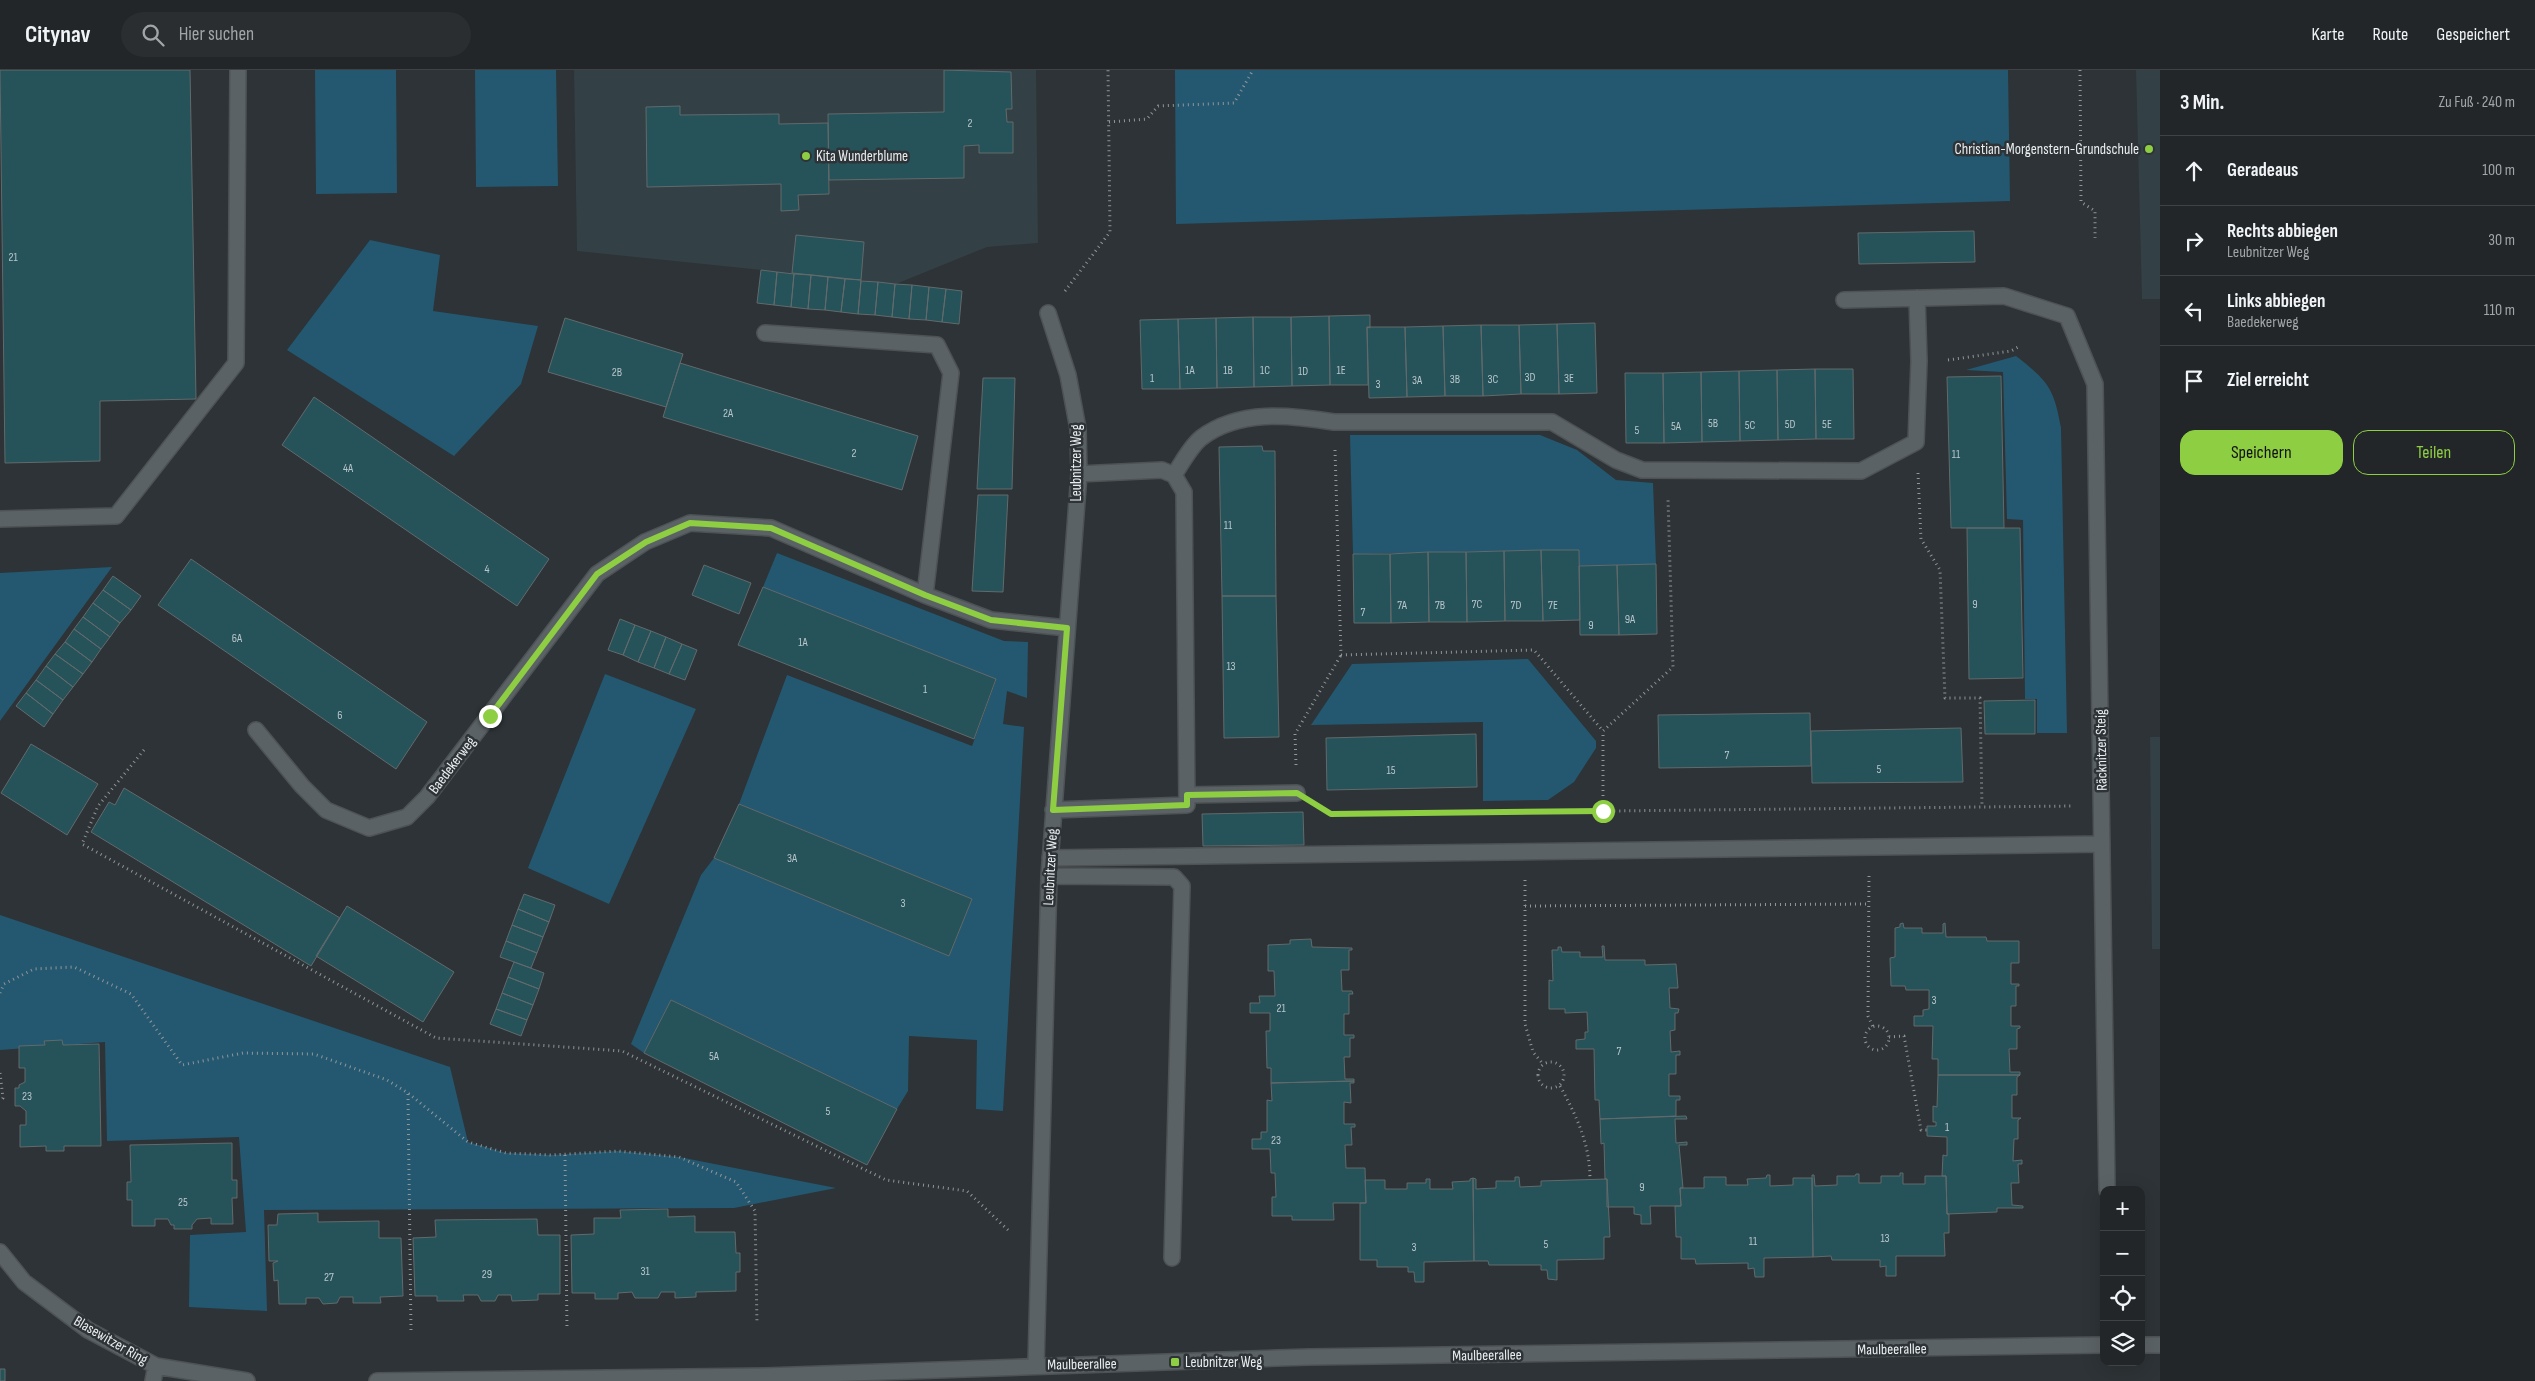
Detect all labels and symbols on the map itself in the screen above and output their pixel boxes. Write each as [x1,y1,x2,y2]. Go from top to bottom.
house number: 2 [968,116,973,131]
place label: Christian-Morgenstern-Grundschule [1955,140,2139,159]
marker: Christian-Morgenstern-Grundschule [2143,143,2155,155]
place label: Kita Wunderblume [816,147,908,166]
marker: Kita Wunderblume [800,150,812,162]
house number: 21 [8,250,18,265]
house number: 1A [1185,363,1196,378]
house number: 1B [1223,363,1233,378]
house number: 1C [1260,363,1270,378]
house number: 1E [1336,363,1346,378]
house number: 1D [1298,364,1308,379]
house number: 2B [612,365,622,380]
house number: 3D [1525,370,1536,385]
house number: 1 [1150,371,1155,386]
house number: 3E [1564,371,1574,386]
house number: 3B [1450,372,1460,387]
house number: 3C [1488,372,1499,387]
house number: 3A [1412,373,1423,388]
house number: 3 [1375,377,1381,392]
house number: 2A [723,406,734,421]
house number: 5B [1708,416,1718,431]
house number: 5D [1785,417,1795,432]
house number: 5E [1822,417,1832,432]
house number: 5C [1745,418,1755,433]
house number: 5A [1671,419,1682,434]
house number: 5 [1635,423,1640,438]
street label: Leubnitzer Weg [1067,424,1086,502]
house number: 2 [852,446,857,461]
house number: 11 [1952,447,1961,462]
house number: 4A [343,461,354,476]
house number: 11 [1224,518,1233,533]
house number: 4 [484,562,490,577]
house number: 7C [1472,597,1482,612]
house number: 9 [1972,597,1978,612]
house number: 7A [1397,598,1408,613]
house number: 7B [1435,598,1445,613]
house number: 7D [1511,598,1521,613]
house number: 7E [1548,598,1558,613]
house number: 7 [1361,605,1366,620]
house number: 9A [1625,612,1636,627]
house number: 9 [1588,618,1594,633]
house number: 6A [232,631,243,646]
house number: 1A [798,635,809,650]
house number: 13 [1226,659,1236,674]
house number: 1 [923,682,928,697]
route end [479,705,502,728]
house number: 6 [337,708,343,723]
street label: Räcknitzer Steig [2091,709,2112,791]
street label: Baedekerweg [425,733,480,798]
house number: 7 [1725,748,1730,763]
house number: 5 [1877,762,1882,777]
house number: 15 [1386,763,1396,778]
route start [1592,800,1615,823]
street label: Leubnitzer Weg [1039,828,1062,906]
house number: 3A [787,851,798,866]
house number: 3 [900,896,906,911]
house number: 3 [1931,993,1937,1008]
house number: 21 [1276,1001,1286,1016]
house number: 7 [1617,1044,1622,1059]
house number: 5A [709,1049,720,1064]
house number: 23 [22,1089,32,1104]
house number: 5 [826,1104,831,1119]
house number: 1 [1945,1120,1950,1135]
house number: 23 [1271,1133,1281,1148]
house number: 9 [1639,1180,1645,1195]
house number: 25 [178,1195,188,1210]
house number: 13 [1880,1231,1890,1246]
house number: 11 [1749,1234,1758,1249]
house number: 5 [1544,1237,1549,1252]
house number: 3 [1411,1240,1417,1255]
house number: 31 [640,1264,650,1279]
house number: 29 [482,1267,492,1282]
house number: 27 [324,1270,334,1285]
street label: Blasewitzer Ring [70,1312,151,1369]
street label: Maulbeerallee [1857,1339,1927,1360]
street label: Maulbeerallee [1452,1345,1522,1366]
place label: Leubnitzer Weg [1185,1353,1262,1372]
street label: Maulbeerallee [1047,1354,1117,1375]
marker: Leubnitzer Weg [1169,1356,1181,1368]

